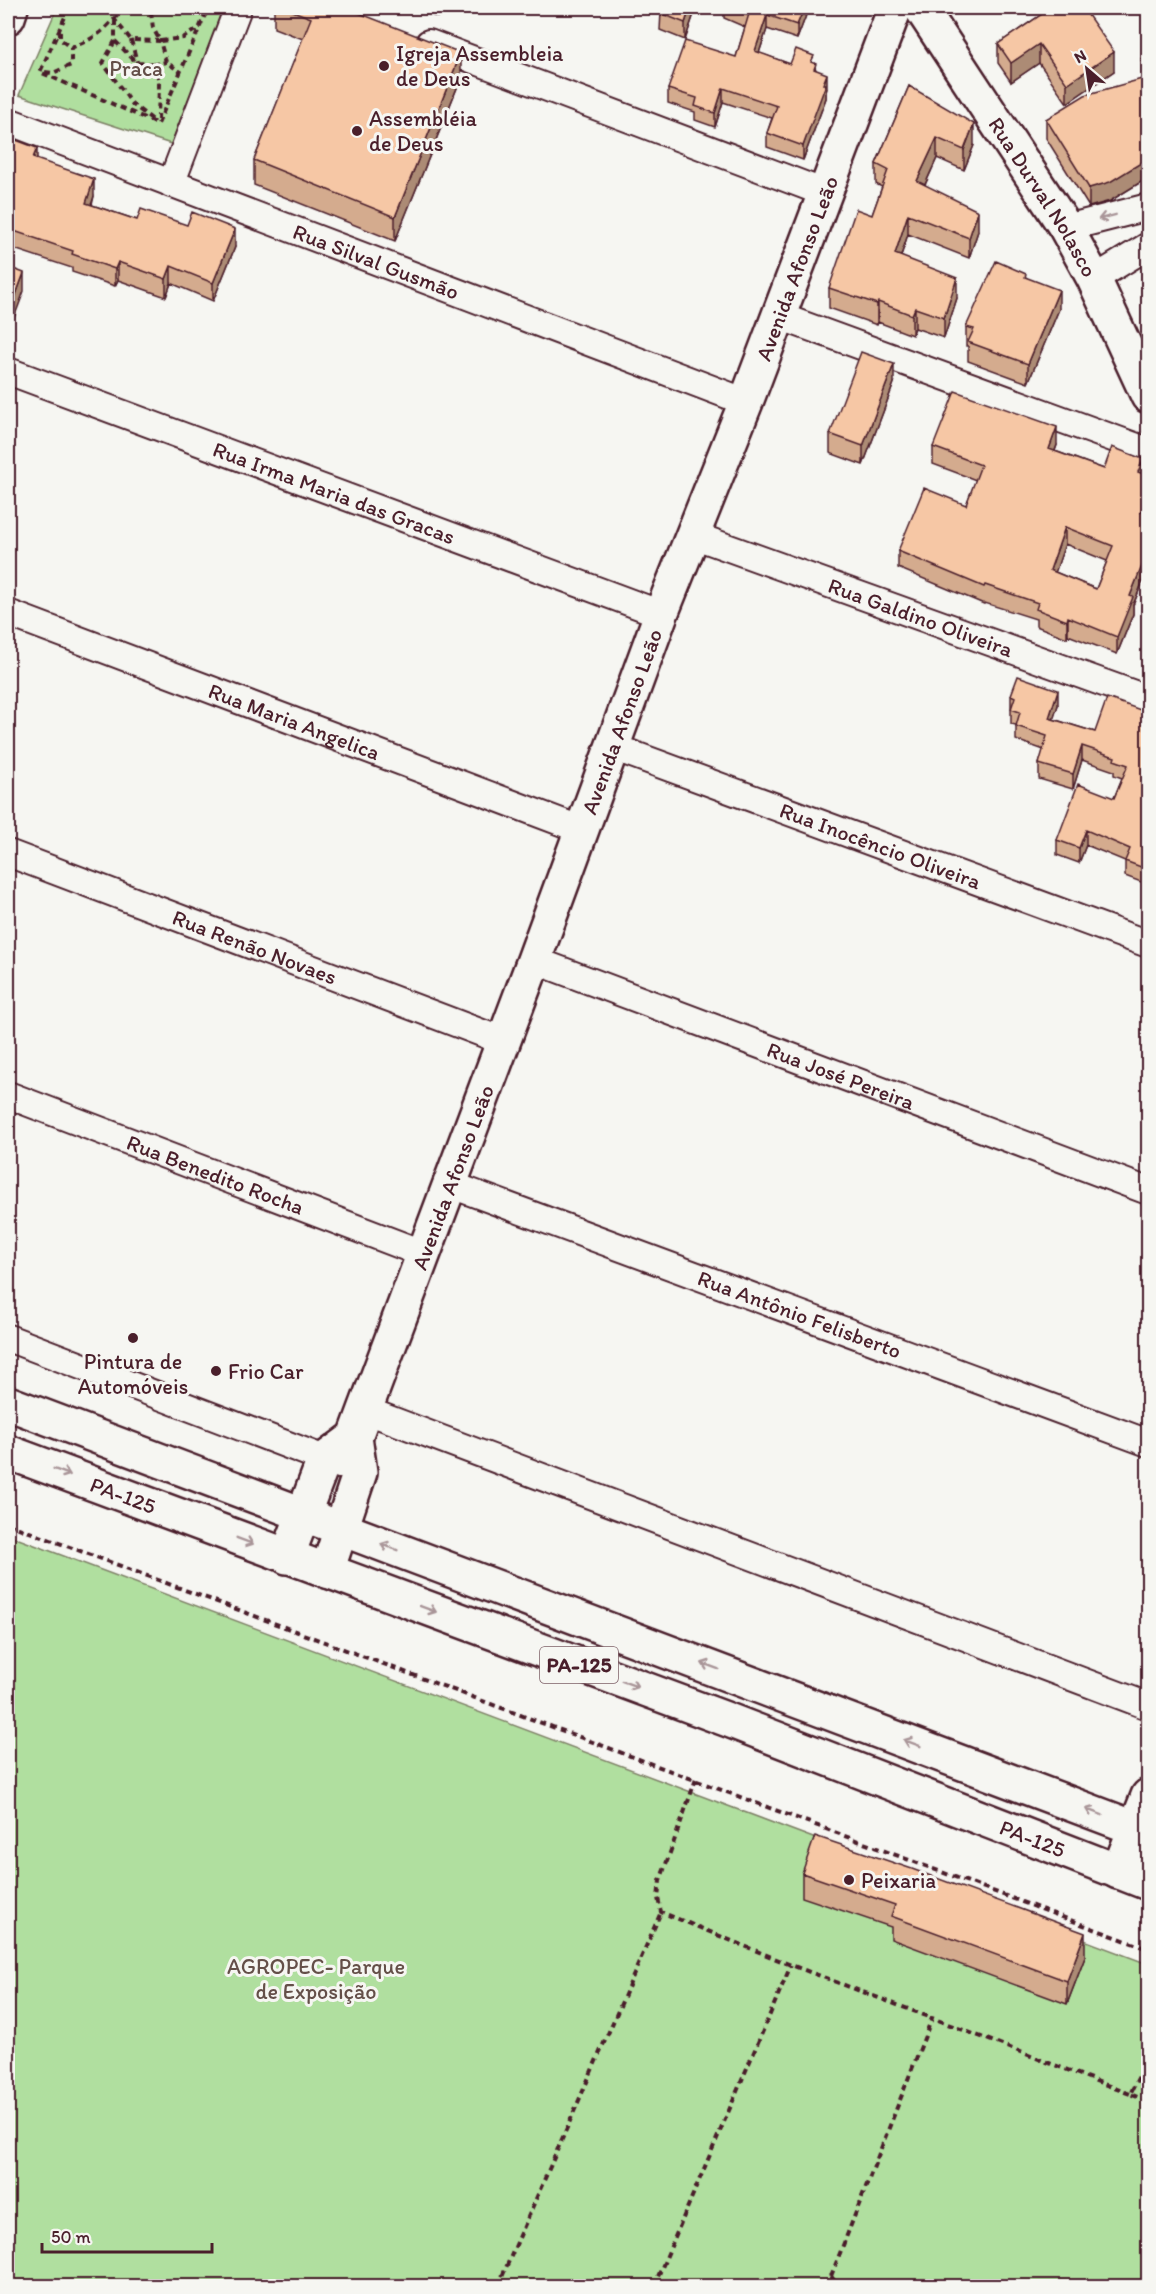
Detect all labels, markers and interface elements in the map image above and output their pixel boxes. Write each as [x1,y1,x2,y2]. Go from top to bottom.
north arrow [1057,39,1117,99]
place label: Igreja Assembleia de Deus [396,40,564,92]
text: N [1071,45,1089,67]
park label: Praca [109,55,163,82]
marker: Igreja Assembleia de Deus [377,59,391,73]
place label: Assembléia de Deus [369,105,477,157]
street label: Rua Durval Nolasco [982,112,1103,282]
marker: Assembléia de Deus [350,124,364,138]
street label: Avenida Afonso Leão [750,172,844,365]
one-way arrow [1098,212,1117,224]
street label: Rua Silval Gusmão [289,218,463,306]
street label: Rua Irma Maria das Gracas [209,435,459,550]
street label: Rua Galdino Oliveira [824,572,1017,663]
street label: Avenida Afonso Leão [576,625,668,818]
street label: Rua Maria Angelica [205,677,384,766]
street label: Rua Inocêncio Oliveira [776,797,985,896]
street label: Rua Renão Novaes [169,904,341,991]
street label: Rua José Pereira [763,1036,919,1116]
street label: Avenida Afonso Leão [406,1081,500,1274]
street label: Rua Benedito Rocha [123,1129,308,1221]
street label: Rua Antônio Felisberto [694,1264,905,1364]
marker: Pintura de Automóveis [126,1331,140,1345]
place label: Pintura de Automóveis [78,1348,188,1400]
place label: Frio Car [228,1358,304,1385]
marker: Frio Car [209,1364,223,1378]
one-way arrow [52,1468,71,1479]
street label: PA-125 [86,1471,160,1520]
one-way arrow [235,1536,254,1547]
one-way arrow [380,1541,399,1552]
one-way arrow [418,1604,436,1615]
road number: PA-125 [540,1647,618,1683]
one-way arrow [701,1660,719,1671]
one-way arrow [620,1679,639,1690]
one-way arrow [903,1736,921,1747]
one-way arrow [1085,1806,1104,1817]
street label: PA-125 [996,1814,1069,1864]
place label: Peixaria [861,1867,936,1894]
marker: Peixaria [842,1873,856,1887]
park label: AGROPEC- Parque de Exposição [227,1953,405,2005]
scale bar [42,2216,212,2254]
text: 50 m [51,2226,91,2248]

